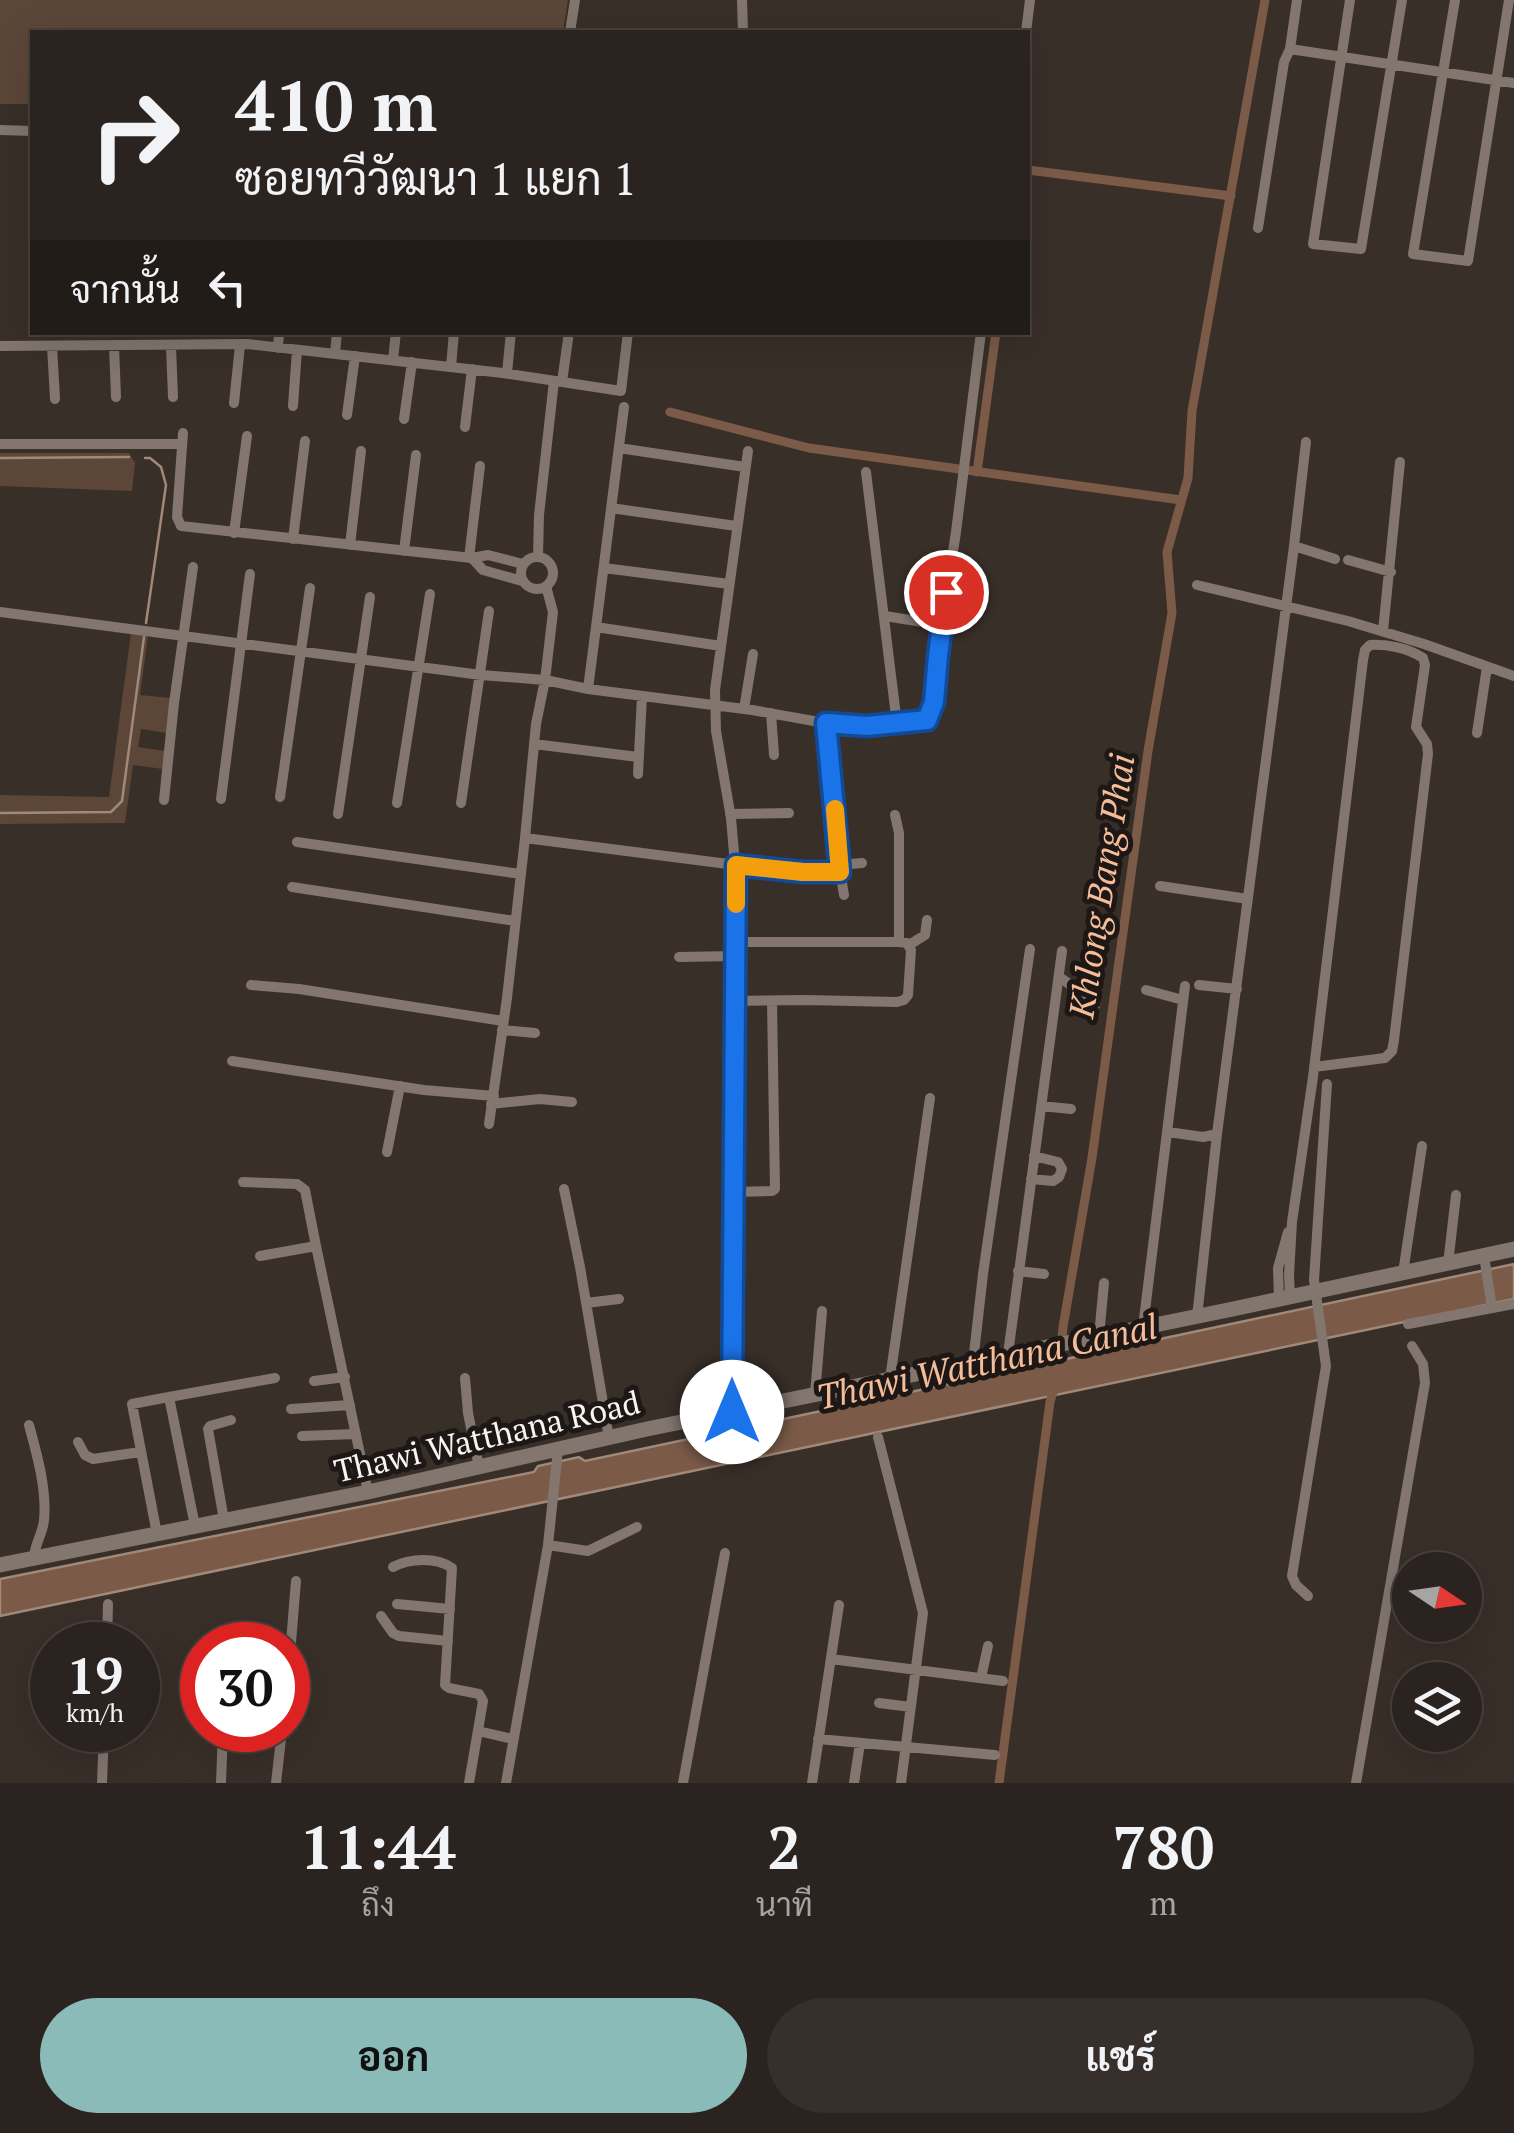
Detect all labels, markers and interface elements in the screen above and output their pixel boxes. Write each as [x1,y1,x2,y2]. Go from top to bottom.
text: 410 m [235,58,437,151]
icon: right [70,70,200,200]
text: ซอยทวีวัฒนา 1 แยก 1 [235,148,637,208]
icon: left [200,260,255,315]
text: จากนั้น [70,264,180,314]
pin [904,550,989,635]
icon: arrive [919,565,974,620]
water label: Khlong Bang Phai [1057,750,1145,1022]
water label: Thawi Watthana Canal [812,1302,1162,1420]
position arrow [680,1360,784,1464]
street label: Thawi Watthana Road [330,1380,644,1492]
north arrow [1392,1552,1482,1642]
map controls [1392,1552,1482,1752]
speed limit sign: 30 [180,1622,310,1752]
text: 19 [67,1642,123,1708]
button: layers [1392,1662,1482,1752]
text: km/h [66,1696,124,1729]
text: 11:44 [300,1807,456,1886]
text: 2 [767,1807,801,1886]
text: 780 [1112,1807,1214,1886]
text: m [1150,1882,1177,1924]
text: ถึง [361,1883,394,1925]
text: นาที [756,1883,813,1925]
button: ออก [40,1998,747,2113]
button: แชร์ [767,1998,1474,2113]

